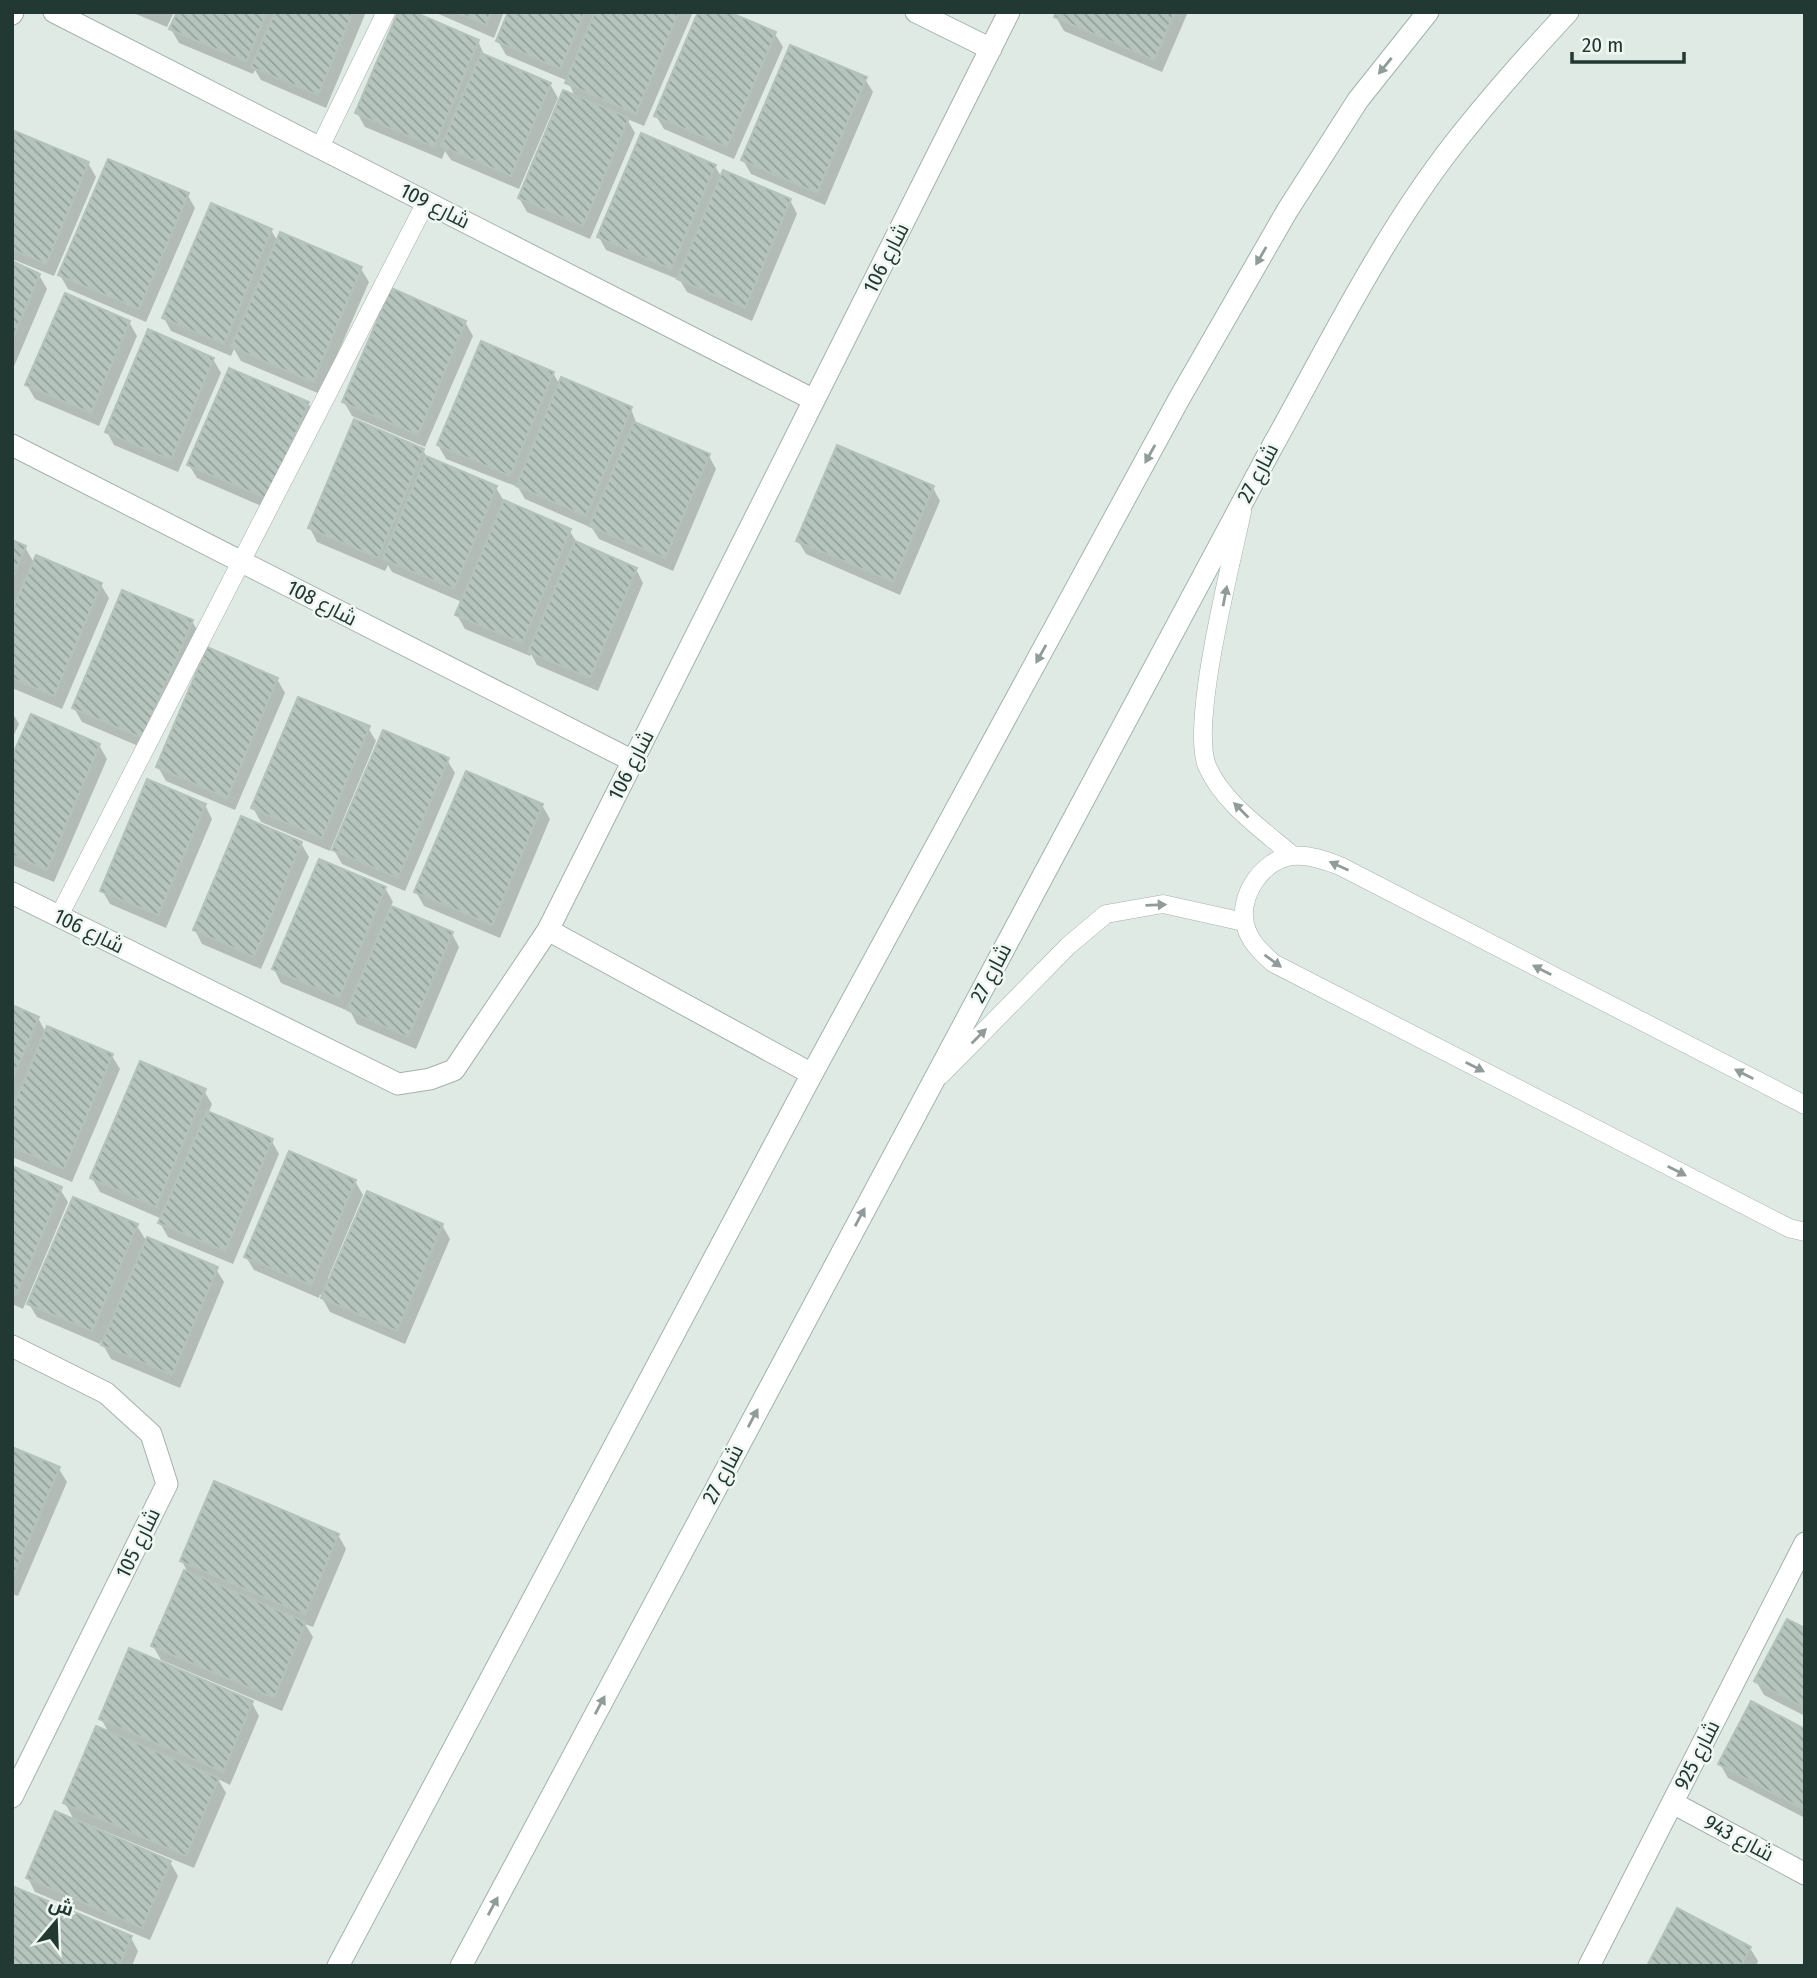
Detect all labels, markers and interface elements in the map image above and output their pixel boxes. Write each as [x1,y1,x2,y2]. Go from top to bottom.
scale bar [1572,21,1684,65]
text: 20 m [1582,32,1623,58]
one-way arrow [1378,56,1393,74]
street label: شارع 109 [395,177,474,235]
street label: شارع 106 [857,219,916,298]
one-way arrow [1256,246,1268,266]
street label: شارع 27 [1232,439,1285,507]
one-way arrow [1144,444,1155,464]
street label: شارع 108 [282,574,361,633]
one-way arrow [1219,585,1230,607]
one-way arrow [1035,644,1047,664]
street label: شارع 106 [602,726,661,805]
one-way arrow [1233,802,1249,818]
one-way arrow [1329,860,1349,872]
one-way arrow [1145,899,1167,910]
street label: شارع 106 [49,903,128,960]
street label: شارع 27 [965,939,1018,1007]
one-way arrow [1264,954,1282,968]
one-way arrow [1532,964,1552,975]
one-way arrow [971,1028,987,1045]
one-way arrow [1465,1060,1485,1072]
one-way arrow [1734,1068,1754,1079]
one-way arrow [1667,1165,1687,1176]
one-way arrow [855,1207,866,1227]
one-way arrow [747,1408,759,1428]
street label: شارع 27 [697,1440,750,1508]
street label: شارع 105 [110,1504,167,1583]
one-way arrow [594,1695,606,1715]
street label: شارع 925 [1669,1716,1726,1794]
street label: شارع 943 [1699,1809,1778,1868]
north arrow [21,1887,91,1957]
text: ش [46,1892,77,1921]
one-way arrow [486,1895,498,1915]

